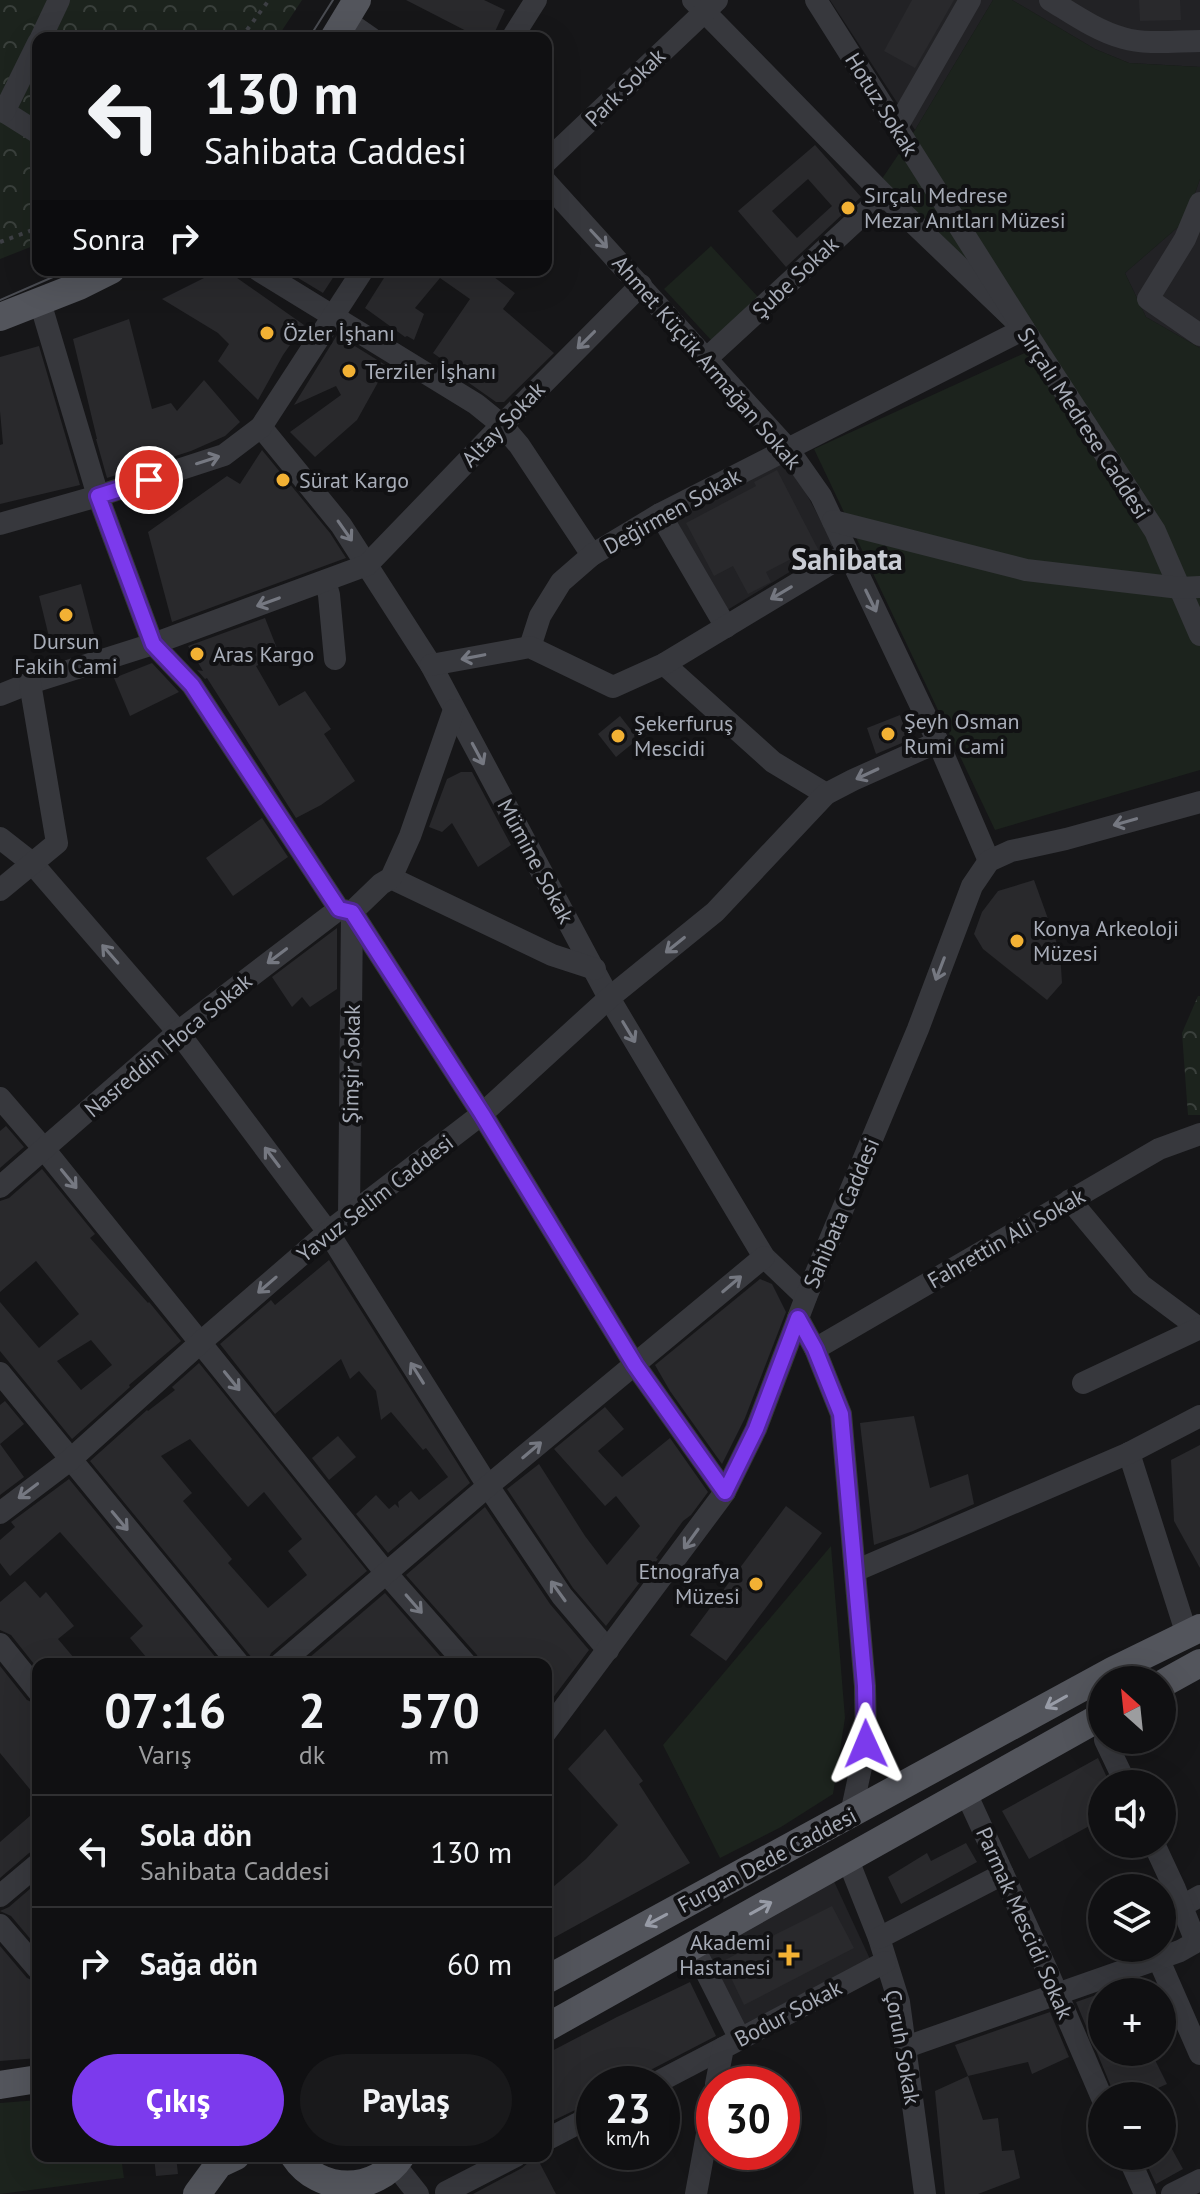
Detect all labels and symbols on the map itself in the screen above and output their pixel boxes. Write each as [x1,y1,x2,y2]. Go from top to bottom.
street label: Park Sokak [579,41,671,132]
street label: Hotuz Sokak [839,47,925,161]
place label: Sırçalı Medrese Mezar Anıtları Müzesi [864,181,1066,234]
marker: Sırçalı Medrese Mezar Anıtları Müzesi [839,199,857,217]
one-way arrow [589,229,608,249]
street label: Şube Sokak [746,230,844,324]
street label: Ahmet Küçük Armağan Sokak [606,249,808,475]
place label: Özler İşhanı [283,319,395,347]
street label: Sırçalı Medrese Caddesi [1012,322,1156,524]
marker: Özler İşhanı [258,324,276,342]
one-way arrow [576,330,595,350]
place label: Terziler İşhanı [365,357,496,385]
marker: Terziler İşhanı [340,362,358,380]
street label: Altay Sokak [455,375,551,473]
pin [115,446,183,514]
one-way arrow [195,452,221,467]
street label: Değirmen Sokak [598,461,746,560]
place label: Sürat Kargo [299,466,409,494]
marker: Sürat Kargo [274,471,292,489]
one-way arrow [337,520,353,542]
district label: Sahibata [791,539,903,578]
one-way arrow [770,585,793,601]
one-way arrow [864,588,879,612]
one-way arrow [256,596,281,610]
marker: Dursun Fakih Cami [57,606,75,624]
place label: Dursun Fakih Cami [14,627,118,680]
place label: Aras Kargo [213,640,314,668]
marker: Aras Kargo [188,645,206,663]
one-way arrow [460,651,486,666]
place label: Şeyh Osman Rumi Cami [904,707,1020,760]
place label: Şekerfuruş Mescidi [634,709,733,762]
marker: Şeyh Osman Rumi Cami [879,725,897,743]
marker: Şekerfuruş Mescidi [609,727,627,745]
one-way arrow [471,742,487,766]
one-way arrow [855,767,880,782]
street label: Mümine Sokak [491,794,581,929]
one-way arrow [1112,815,1138,830]
place label: Konya Arkeoloji Müzesi [1033,914,1179,967]
marker: Konya Arkeoloji Müzesi [1008,932,1026,950]
one-way arrow [665,936,686,954]
one-way arrow [101,944,119,964]
one-way arrow [267,948,289,965]
one-way arrow [932,956,946,980]
street label: Nasreddin Hoca Sokak [79,967,258,1123]
street label: Şimşir Sokak [336,1004,366,1124]
one-way arrow [622,1020,638,1043]
street label: Yavuz Selim Caddesi [291,1128,459,1268]
street label: Sahibata Caddesi [797,1134,885,1292]
one-way arrow [263,1147,280,1168]
one-way arrow [60,1168,77,1189]
street label: Fahrettin Ali Sokak [922,1181,1090,1295]
one-way arrow [258,1275,278,1293]
one-way arrow [721,1275,741,1293]
one-way arrow [408,1362,424,1385]
one-way arrow [223,1370,241,1391]
one-way arrow [521,1441,542,1459]
one-way arrow [18,1483,40,1500]
one-way arrow [111,1510,129,1530]
one-way arrow [683,1527,699,1549]
place label: Etnografya Müzesi [639,1557,740,1610]
marker: Etnografya Müzesi [747,1575,765,1593]
one-way arrow [550,1580,566,1602]
one-way arrow [404,1594,422,1614]
north arrow [1088,1666,1176,1754]
one-way arrow [1045,1694,1068,1710]
position arrow [824,1702,908,1786]
street label: Furgan Dede Caddesi [673,1801,861,1919]
street label: Parmak Mescidi Sokak [970,1823,1080,2024]
one-way arrow [749,1900,772,1916]
one-way arrow [644,1913,668,1929]
place label: Akademi Hastanesi [679,1928,771,1981]
marker: Akademi Hastanesi [778,1944,800,1966]
street label: Bodur Sokak [730,1973,847,2053]
street label: Çoruh Sokak [879,1987,927,2107]
speed limit sign: 30 [696,2066,800,2170]

